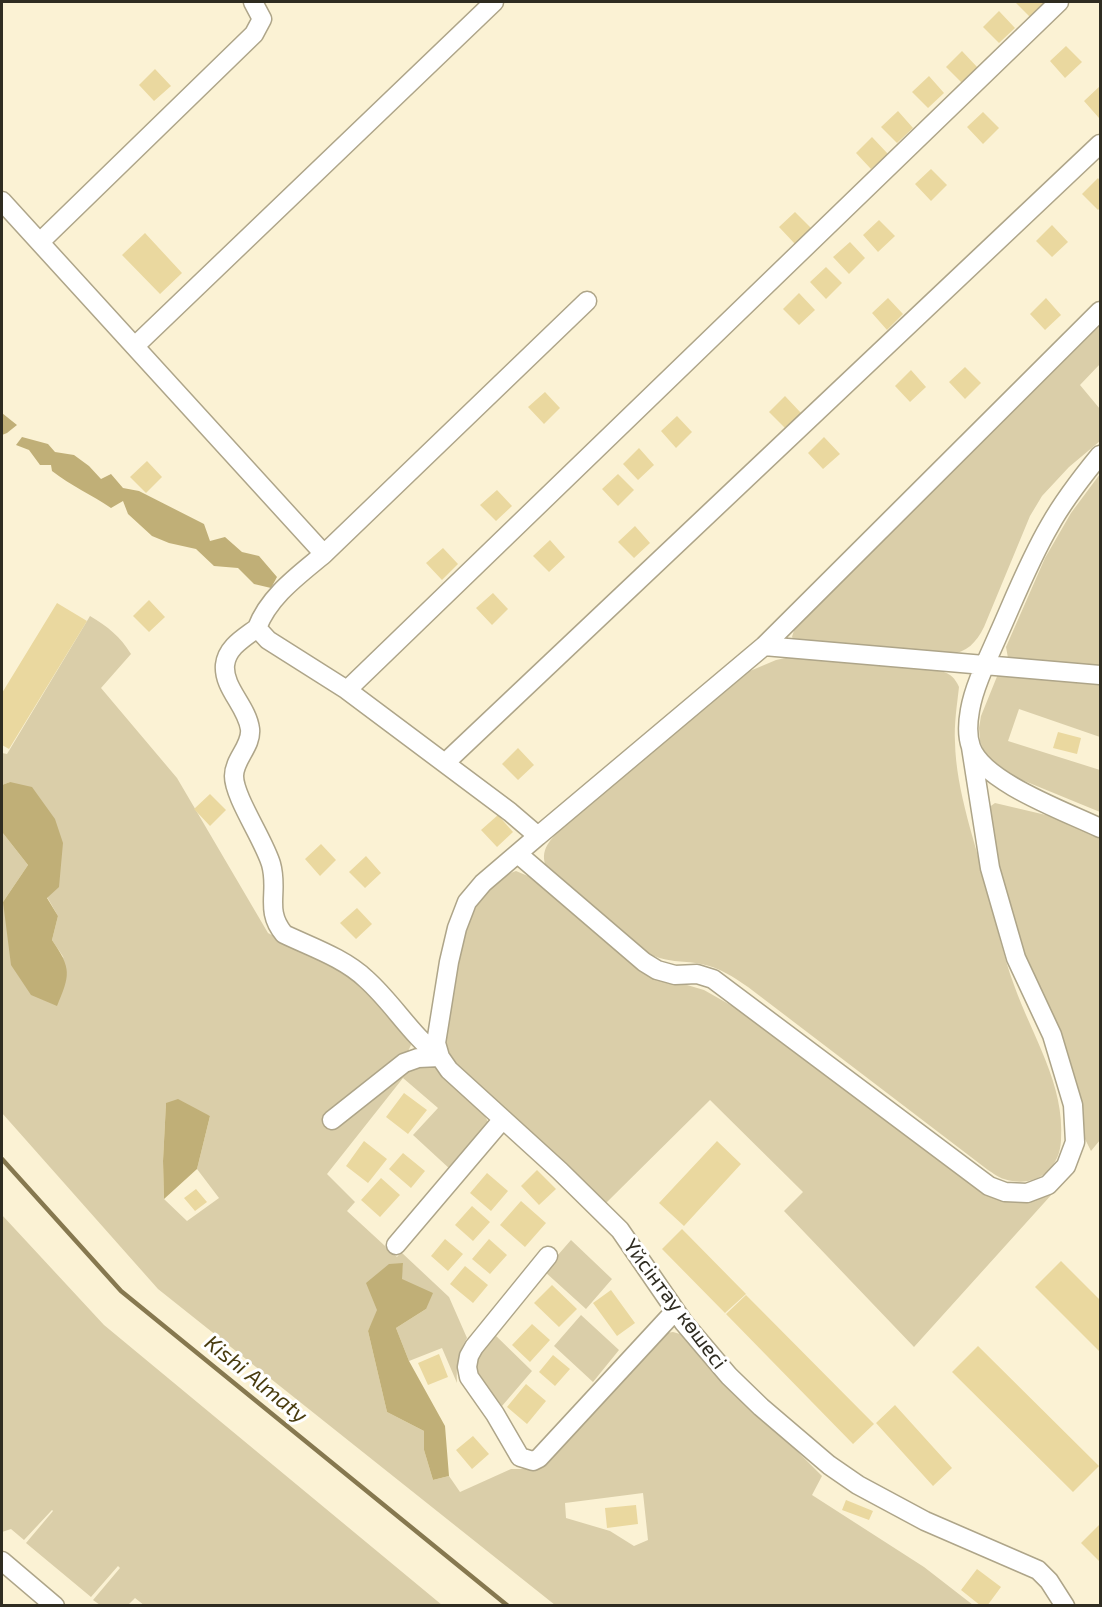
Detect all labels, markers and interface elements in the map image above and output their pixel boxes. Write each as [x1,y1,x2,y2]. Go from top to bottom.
street label: Үйсінтау көшесі [618,1234,732,1374]
water label: Kіshі Almaty [199,1329,313,1429]

